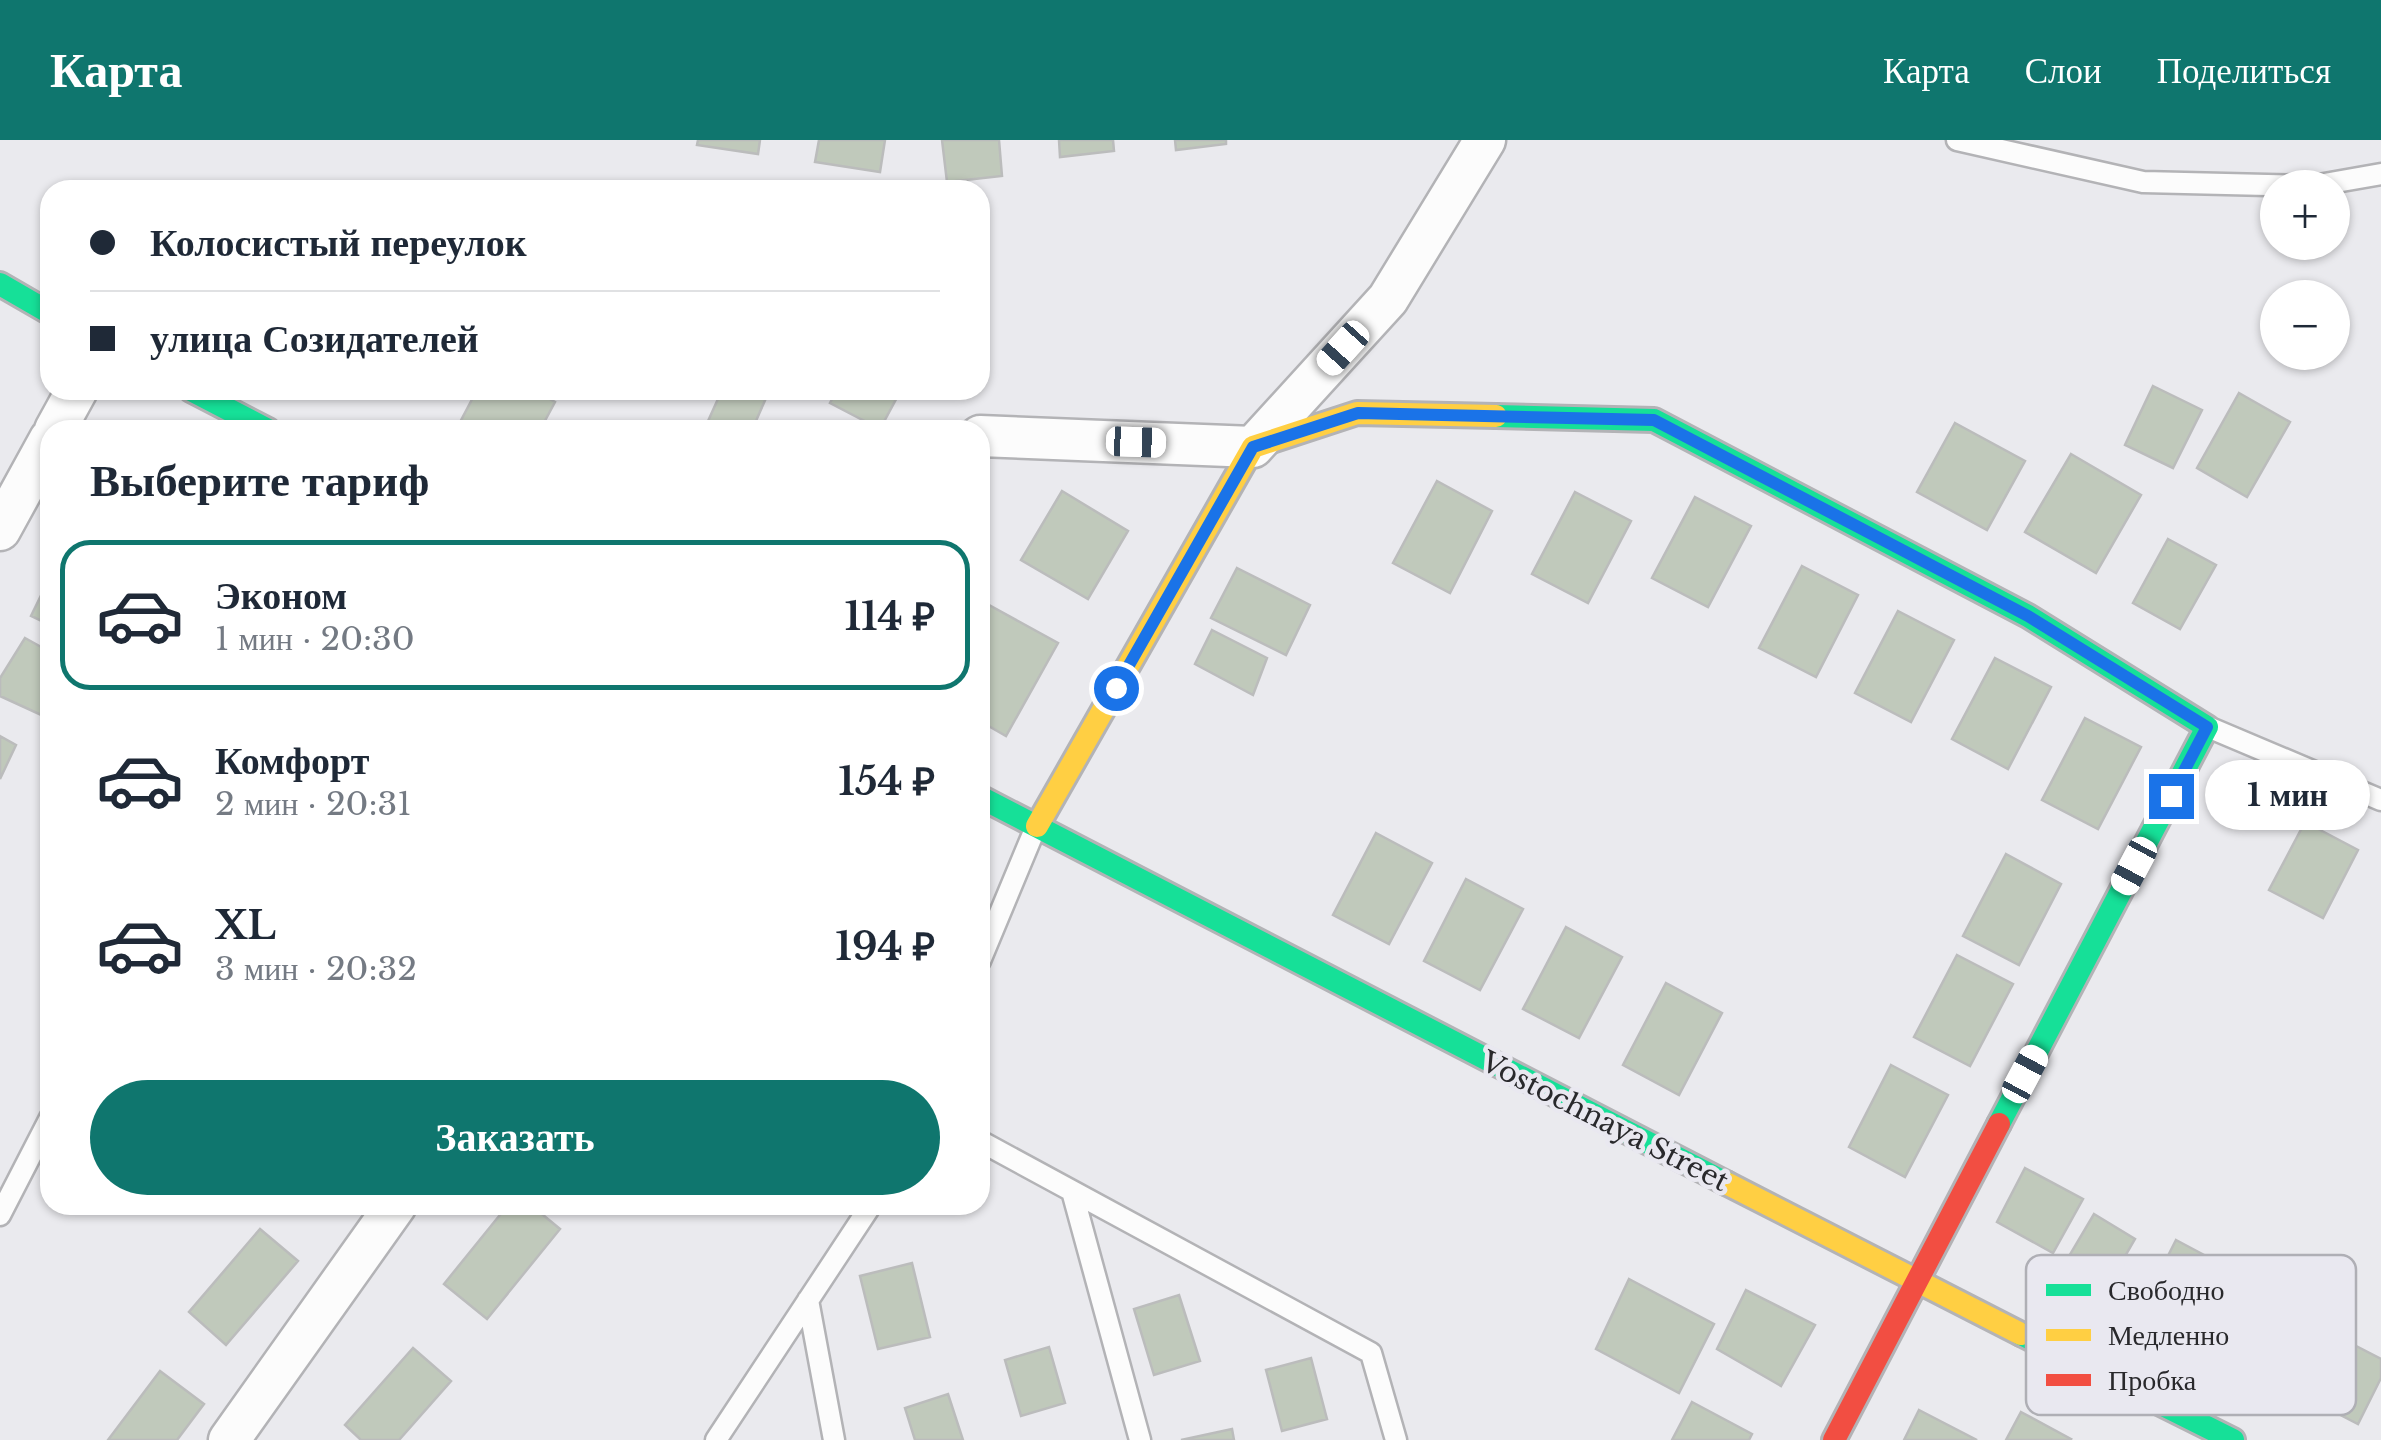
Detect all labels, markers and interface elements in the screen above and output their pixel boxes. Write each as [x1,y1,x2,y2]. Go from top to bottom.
text: Карта [50,40,182,100]
text: Карта [1883,49,1970,92]
text: Слои [2025,49,2102,92]
text: Поделиться [2157,49,2331,92]
map controls [2260,170,2350,370]
button: + [2260,170,2350,260]
text: Колосистый переулок [150,219,527,266]
button: − [2260,280,2350,370]
text: улица Созидателей [150,315,479,362]
car [1312,316,1374,380]
car [1105,426,1167,458]
text: Выберите тариф [90,452,429,508]
icon: car [95,570,185,660]
text: Эконом [215,572,347,619]
text: 114 ₽ [844,593,935,640]
text: 1 мин · 20:30 [215,619,415,659]
route start [1094,666,1139,711]
icon: car [95,735,185,825]
text: Комфорт [215,737,369,784]
text: 154 ₽ [838,758,935,805]
callout: 1 мин [2206,761,2371,831]
route end [2149,774,2194,819]
text: 1 мин [2247,775,2328,815]
text: 2 мин · 20:31 [215,784,412,824]
car [2107,832,2161,900]
icon: car [95,900,185,990]
text: XL [215,902,276,949]
text: 194 ₽ [835,923,935,970]
text: 3 мин · 20:32 [215,949,417,989]
car [1998,1040,2052,1108]
street label: Vostochnaya Street [1474,1043,1735,1199]
button: Заказать [90,1080,940,1195]
legend [2026,1255,2356,1415]
text: Свободно [2108,1273,2224,1308]
text: Медленно [2108,1318,2229,1353]
text: Пробка [2108,1363,2197,1398]

